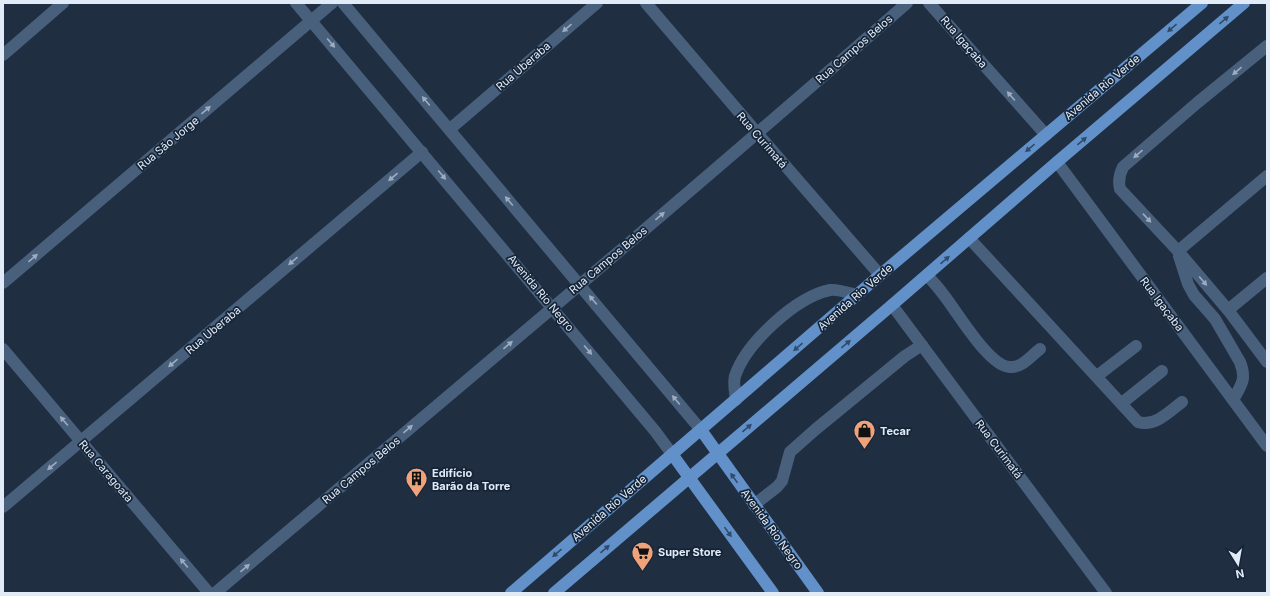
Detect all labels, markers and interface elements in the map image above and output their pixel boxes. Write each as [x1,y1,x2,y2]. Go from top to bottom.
street label: Rua Campos Belos [813,12,896,86]
street label: Rua Igaçaba [938,13,990,71]
one-way arrow [1218,16,1229,25]
one-way arrow [562,24,572,33]
one-way arrow [1167,24,1177,33]
one-way arrow [326,38,335,49]
street label: Rua Uberaba [493,39,553,93]
street label: Avenida Rio Verde [1061,51,1143,123]
one-way arrow [1232,66,1243,75]
one-way arrow [1006,90,1015,101]
one-way arrow [421,96,430,106]
one-way arrow [201,105,212,114]
street label: Rua Curimatá [734,109,790,171]
street label: Rua São Jorge [134,113,202,173]
one-way arrow [1076,136,1087,145]
one-way arrow [1025,144,1036,153]
one-way arrow [1132,150,1143,159]
one-way arrow [437,169,446,180]
one-way arrow [387,173,398,182]
one-way arrow [505,195,514,206]
one-way arrow [655,211,665,220]
one-way arrow [1142,213,1151,223]
street label: Rua Campos Belos [566,223,650,297]
street label: Avenida Rio Negro [505,252,577,335]
one-way arrow [27,253,38,262]
one-way arrow [940,255,950,264]
one-way arrow [288,257,299,266]
street label: Avenida Rio Verde [815,261,895,333]
street label: Rua Igaçaba [1137,274,1187,334]
one-way arrow [1199,276,1208,286]
one-way arrow [588,295,597,306]
street label: Rua Uberaba [183,303,243,357]
one-way arrow [841,340,852,349]
one-way arrow [502,341,513,350]
one-way arrow [792,342,803,351]
one-way arrow [583,344,592,355]
one-way arrow [168,359,178,368]
one-way arrow [671,395,680,406]
one-way arrow [60,416,69,426]
street label: Rua Curimatá [972,417,1026,481]
shop icon: Tecar [852,418,878,451]
one-way arrow [742,423,752,432]
place label: Tecar [880,424,911,438]
one-way arrow [403,425,414,434]
street label: Rua Campos Belos [319,433,403,507]
street label: Rua Caragoata [76,437,136,505]
one-way arrow [46,462,57,471]
building icon: Edifício Barão da Torre [403,466,429,499]
place label: Edifício Barão da Torre [432,466,511,493]
street label: Avenida Rio Verde [569,472,649,544]
one-way arrow [730,472,739,483]
street label: Avenida Rio Negro [738,486,806,572]
one-way arrow [724,526,732,537]
supermarket icon: Super Store [629,539,655,572]
north arrow [1218,544,1258,584]
one-way arrow [599,545,610,554]
place label: Super Store [658,545,722,559]
one-way arrow [552,548,563,557]
one-way arrow [180,558,189,569]
one-way arrow [240,563,250,572]
text: N [1234,566,1245,581]

